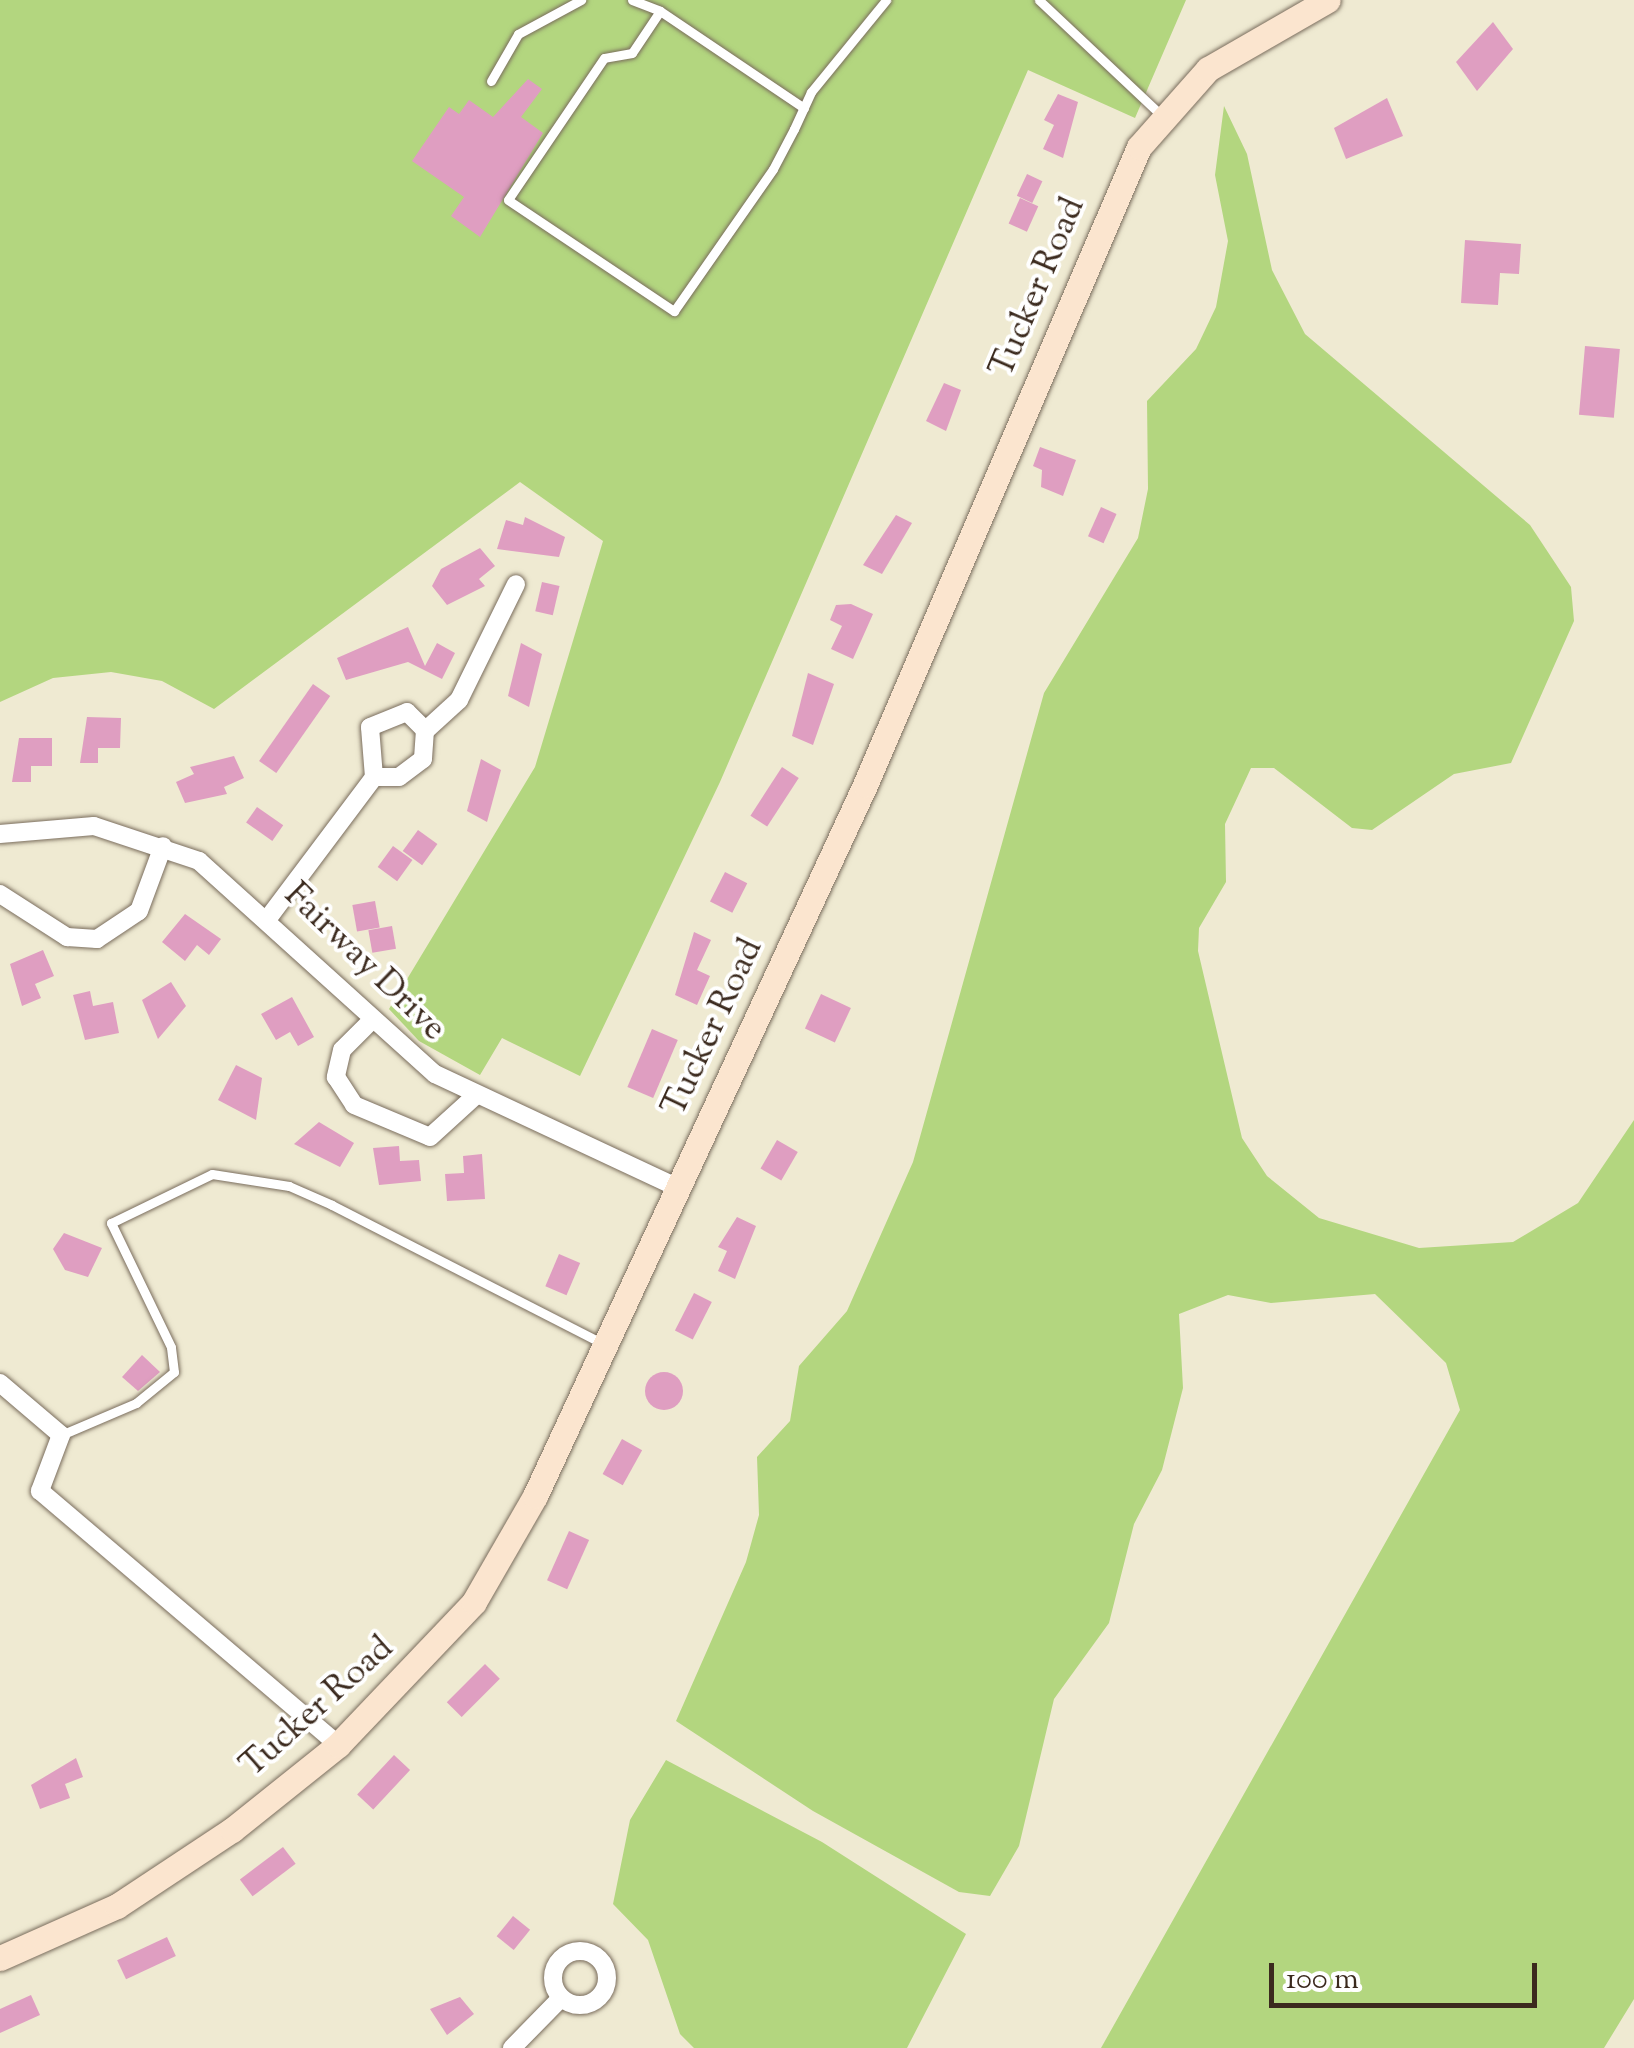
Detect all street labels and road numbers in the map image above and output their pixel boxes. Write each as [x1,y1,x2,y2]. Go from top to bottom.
street label: Tucker Road [982,192,1096,384]
street label: Fairway Drive [274,875,454,1051]
street label: Tucker Road [655,932,773,1124]
street label: Tucker Road [233,1628,403,1788]

